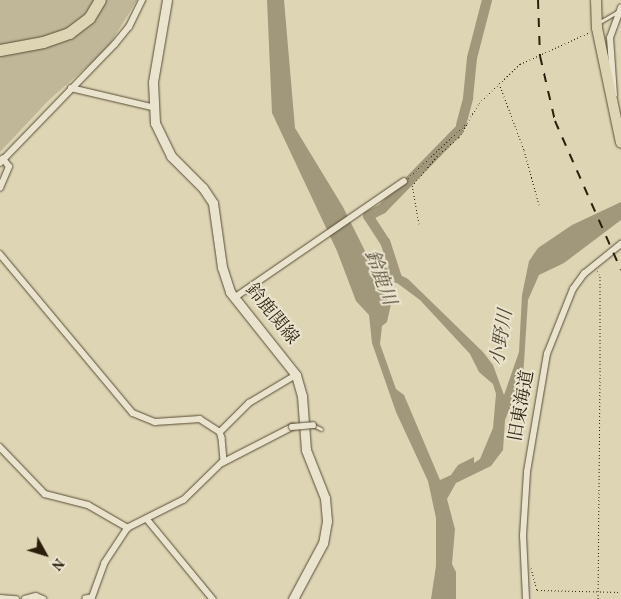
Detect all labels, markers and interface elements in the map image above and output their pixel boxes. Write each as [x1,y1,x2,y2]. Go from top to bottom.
water label: 鈴鹿川 [359,247,399,309]
street label: 鈴鹿関線 [240,280,302,350]
water label: 小野川 [487,308,519,368]
street label: 旧東海道 [506,369,540,443]
north arrow [20,529,70,579]
text: N [46,554,68,574]

